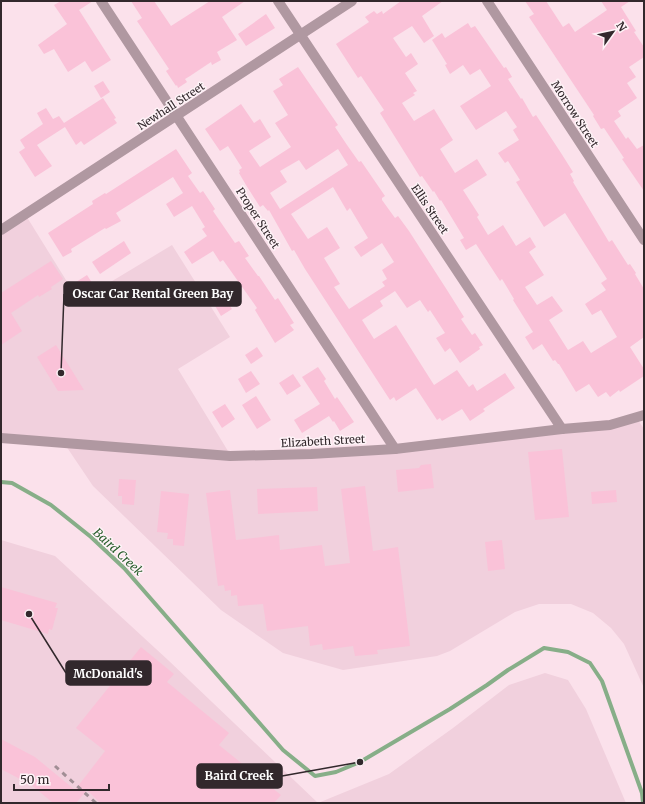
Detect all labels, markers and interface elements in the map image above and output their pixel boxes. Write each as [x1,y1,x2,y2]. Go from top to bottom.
north arrow [593,12,633,52]
text: N [613,19,630,34]
street label: Morrow Street [548,78,602,151]
street label: Newhall Street [135,79,208,133]
street label: Ellis Street [408,181,452,237]
street label: Proper Street [233,185,283,252]
callout: Oscar Car Rental Green Bay [64,282,241,306]
text: Oscar Car Rental Green Bay [73,286,234,301]
street label: Elizabeth Street [281,432,366,450]
water label: Baird Creek [90,525,147,579]
callout: McDonald's [66,661,151,685]
text: McDonald's [73,666,143,681]
callout: Baird Creek [197,764,282,788]
scale bar [14,766,109,792]
text: Baird Creek [205,768,274,783]
text: 50 m [20,772,49,787]

